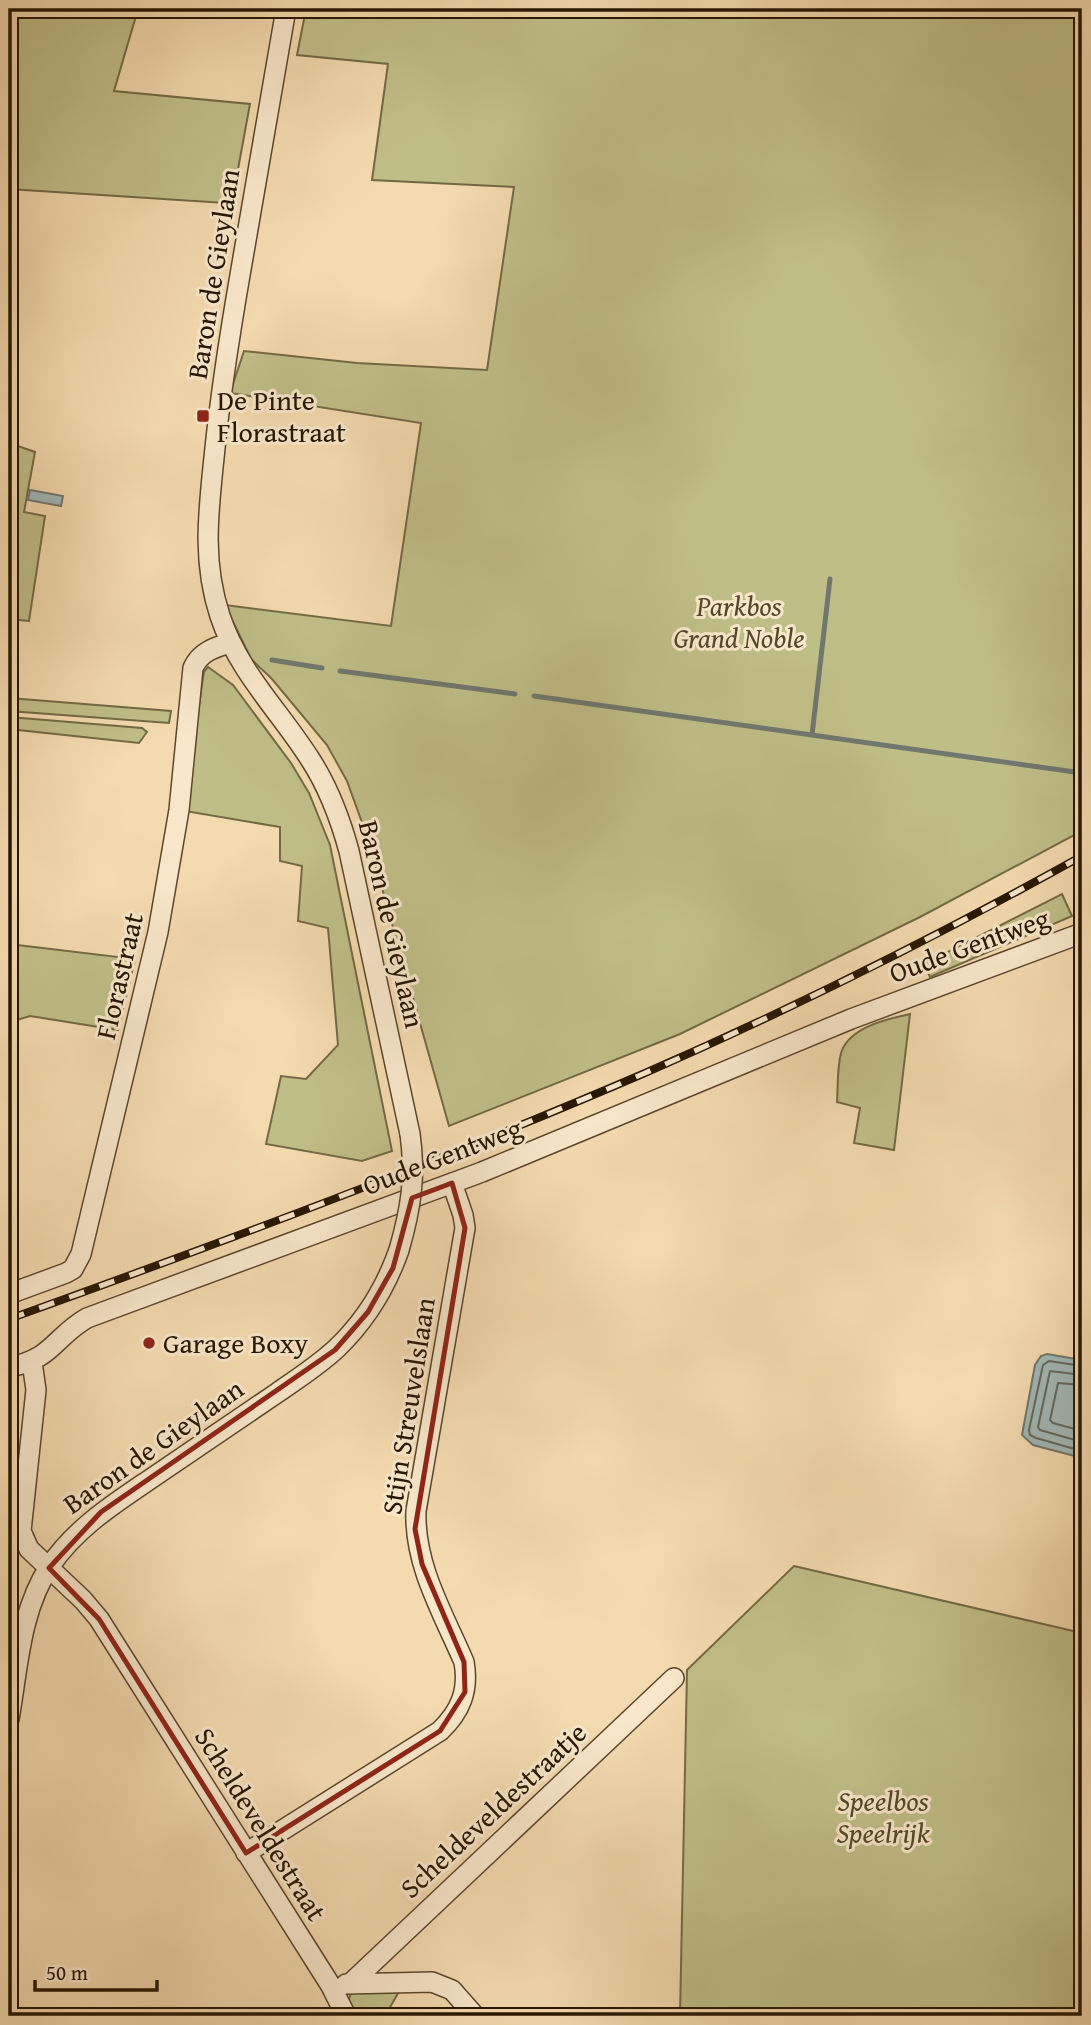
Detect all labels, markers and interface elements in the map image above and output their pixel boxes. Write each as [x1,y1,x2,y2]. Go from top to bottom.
street label: Baron de Gieylaan [176,166,249,382]
place label: De Pinte Florastraat [217,379,346,452]
marker: De Pinte Florastraat [195,408,211,424]
park label: Parkbos Grand Noble [673,585,805,658]
street label: Baron de Gieylaan [349,816,436,1032]
street label: Oude Gentweg [883,897,1055,993]
street label: Florastraat [84,908,153,1043]
street label: Oude Gentweg [356,1106,528,1205]
street label: Stijn Streuvelslaan [370,1294,445,1517]
place label: Garage Boxy [163,1322,308,1363]
marker: Garage Boxy [141,1335,157,1351]
street label: Baron de Gieylaan [54,1368,252,1523]
street label: Scheldeveldestraatje [390,1712,595,1907]
street label: Scheldeveldestraat [185,1719,338,1929]
park label: Speelbos Speelrijk [836,1780,930,1853]
scale bar [35,1948,158,1992]
text: 50 m [46,1957,88,1988]

